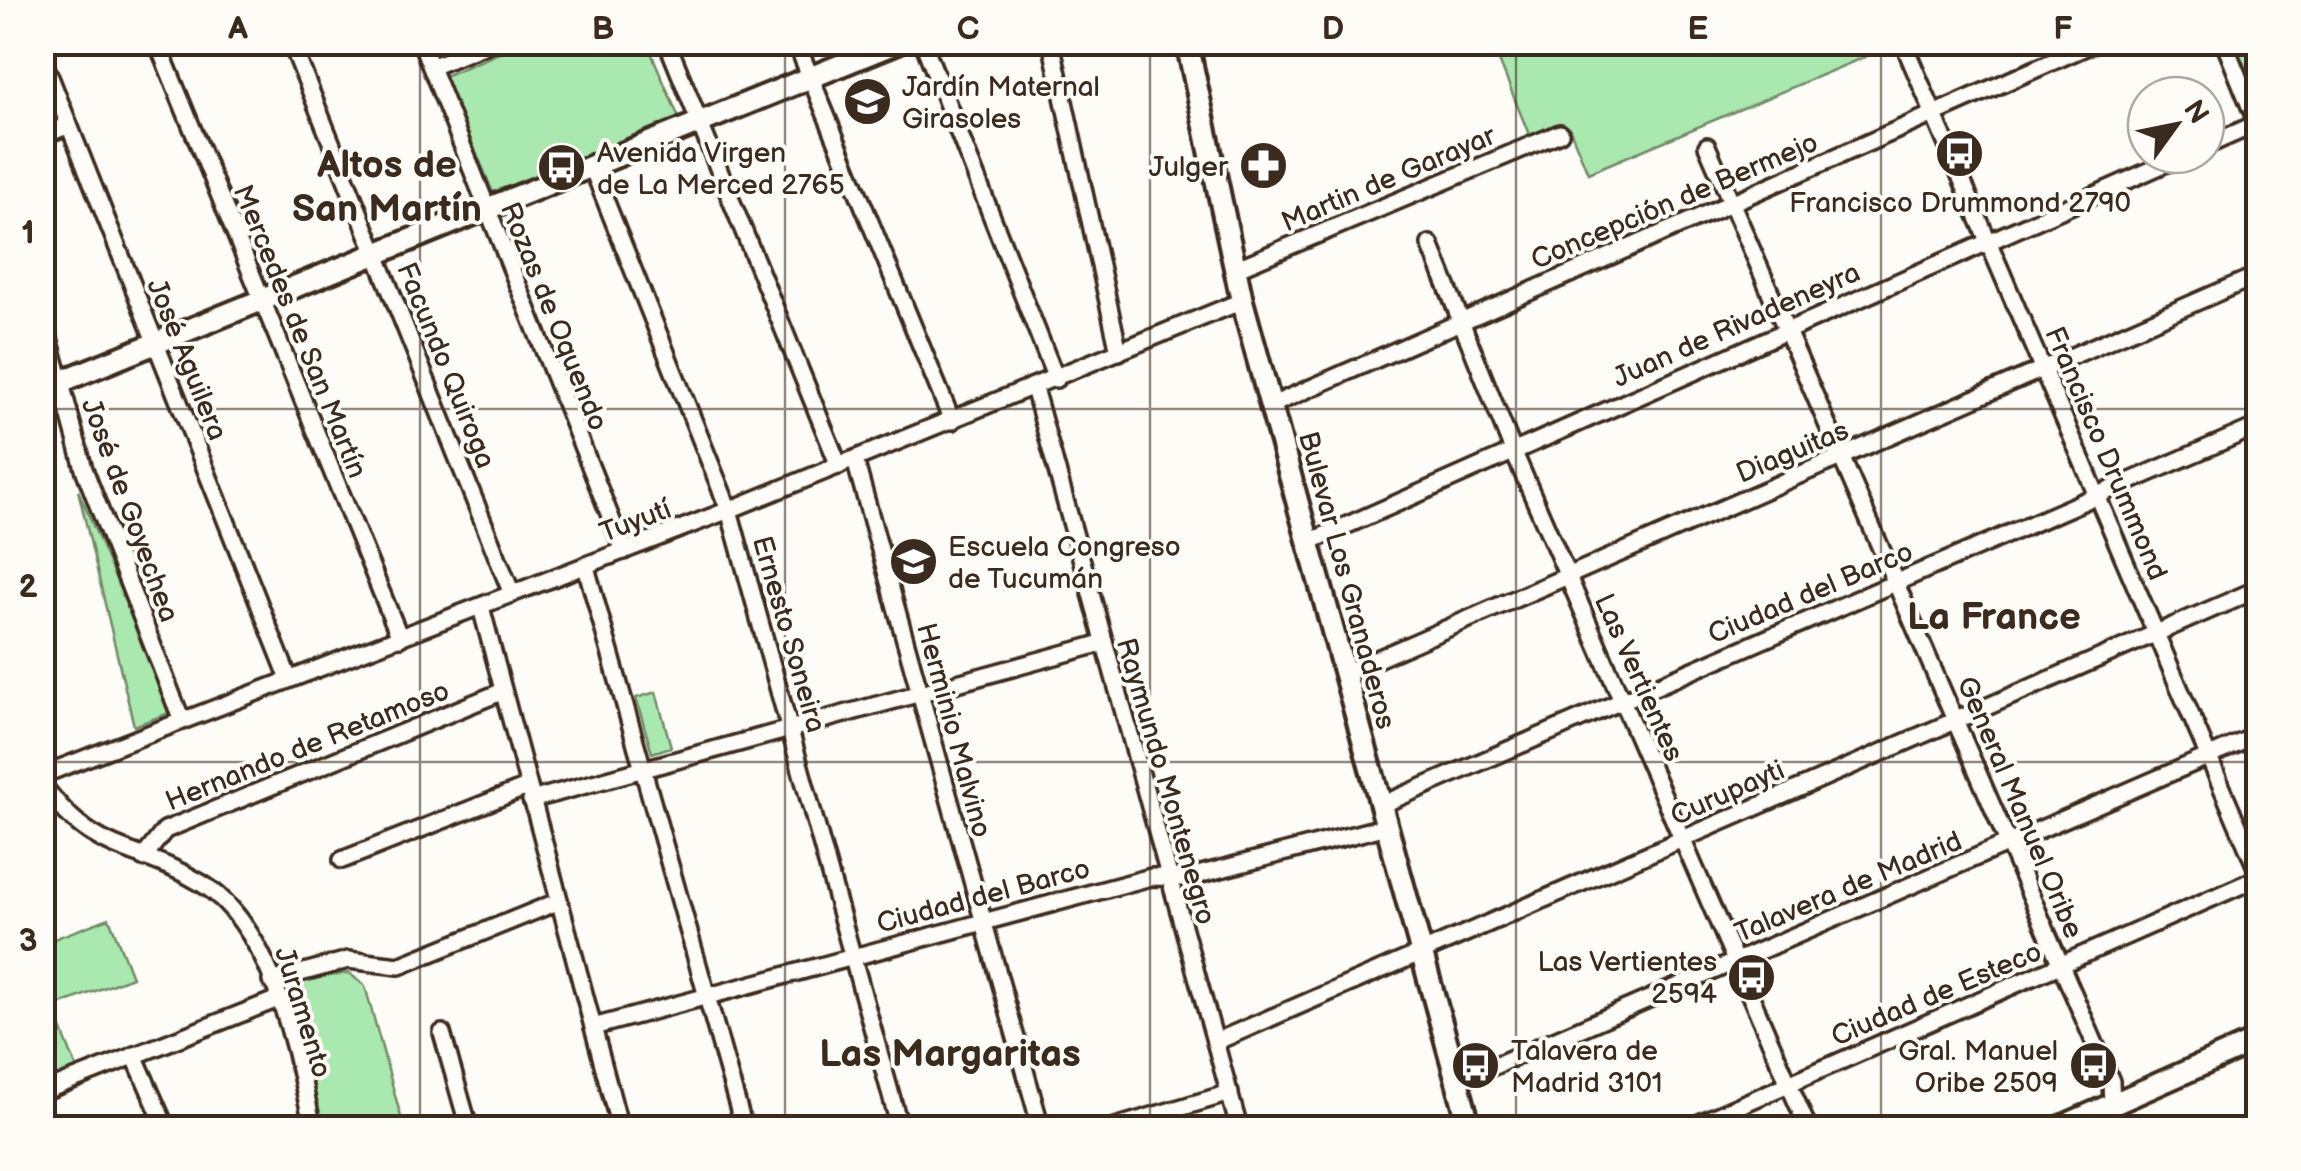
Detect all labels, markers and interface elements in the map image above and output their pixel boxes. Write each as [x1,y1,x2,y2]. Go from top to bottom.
text: A [227,10,248,49]
text: B [592,10,614,49]
text: C [957,10,979,49]
text: D [1322,10,1344,49]
text: E [1688,10,1708,49]
text: F [2053,10,2073,49]
place label: Jardín Maternal Girasoles [902,71,1100,136]
north arrow [2126,75,2226,175]
school or university icon: Jardín Maternal Girasoles [841,76,893,128]
text: N [2176,94,2215,130]
street label: Martin de Garayar [1277,119,1501,239]
street label: Concepción de Bermejo [1526,126,1823,277]
bus stop icon: Francisco Drummond 2790 [1934,128,1986,180]
place label: Avenida Virgen de La Merced 2765 [597,137,845,202]
pharmacy icon: Julger [1237,140,1289,192]
bus stop icon: Avenida Virgen de La Merced 2765 [536,142,588,194]
district label: Altos de San Martín [292,143,482,232]
place label: Julger [1149,151,1229,184]
street label: Mercedes de San Martín [226,180,374,483]
place label: Francisco Drummond 2790 [1789,187,2131,220]
street label: Rozas de Oquendo [493,198,614,436]
text: 1 [21,214,35,253]
street label: Juan de Rivadeneyra [1608,256,1865,395]
street label: Facundo Quiroga [389,258,502,473]
street label: José Aguilera [139,274,234,445]
street label: Francisco Drummond [2037,322,2174,585]
street label: José de Goyechea [74,394,185,627]
street label: Diaguitas [1732,414,1854,491]
street label: Bulevar Los Granaderos [1291,428,1402,733]
street label: Tuyutí [595,493,676,550]
place label: Escuela Congreso de Tucumán [948,531,1181,596]
street label: Ernesto Soneira [745,532,832,736]
street label: Ciudad del Barco [1703,535,1918,651]
school or university icon: Escuela Congreso de Tucumán [887,536,939,588]
text: 2 [18,568,38,607]
street label: Las Vertientes [1587,589,1690,766]
district label: La France [1907,595,2081,640]
street label: Herminio Malvino [909,620,998,841]
street label: Raymundo Montenegro [1109,634,1222,928]
street label: General Manuel Oribe [1949,672,2090,943]
street label: Hernando de Retamoso [161,674,454,818]
street label: Curupayti [1666,754,1790,833]
street label: Talavera de Madrid [1730,825,1967,950]
street label: Ciudad del Barco [873,852,1094,941]
text: 3 [19,922,37,961]
street label: Ciudad de Esteco [1826,935,2047,1054]
street label: Juramento [267,943,338,1082]
place label: Las Vertientes 2594 [1537,946,1717,1011]
bus stop icon: Las Vertientes 2594 [1726,951,1778,1003]
district label: Las Margaritas [819,1032,1081,1077]
place label: Talavera de Madrid 3101 [1511,1035,1663,1100]
place label: Gral. Manuel Oribe 2509 [1898,1035,2058,1100]
bus stop icon: Talavera de Madrid 3101 [1450,1040,1502,1092]
bus stop icon: Gral. Manuel Oribe 2509 [2067,1040,2119,1092]

